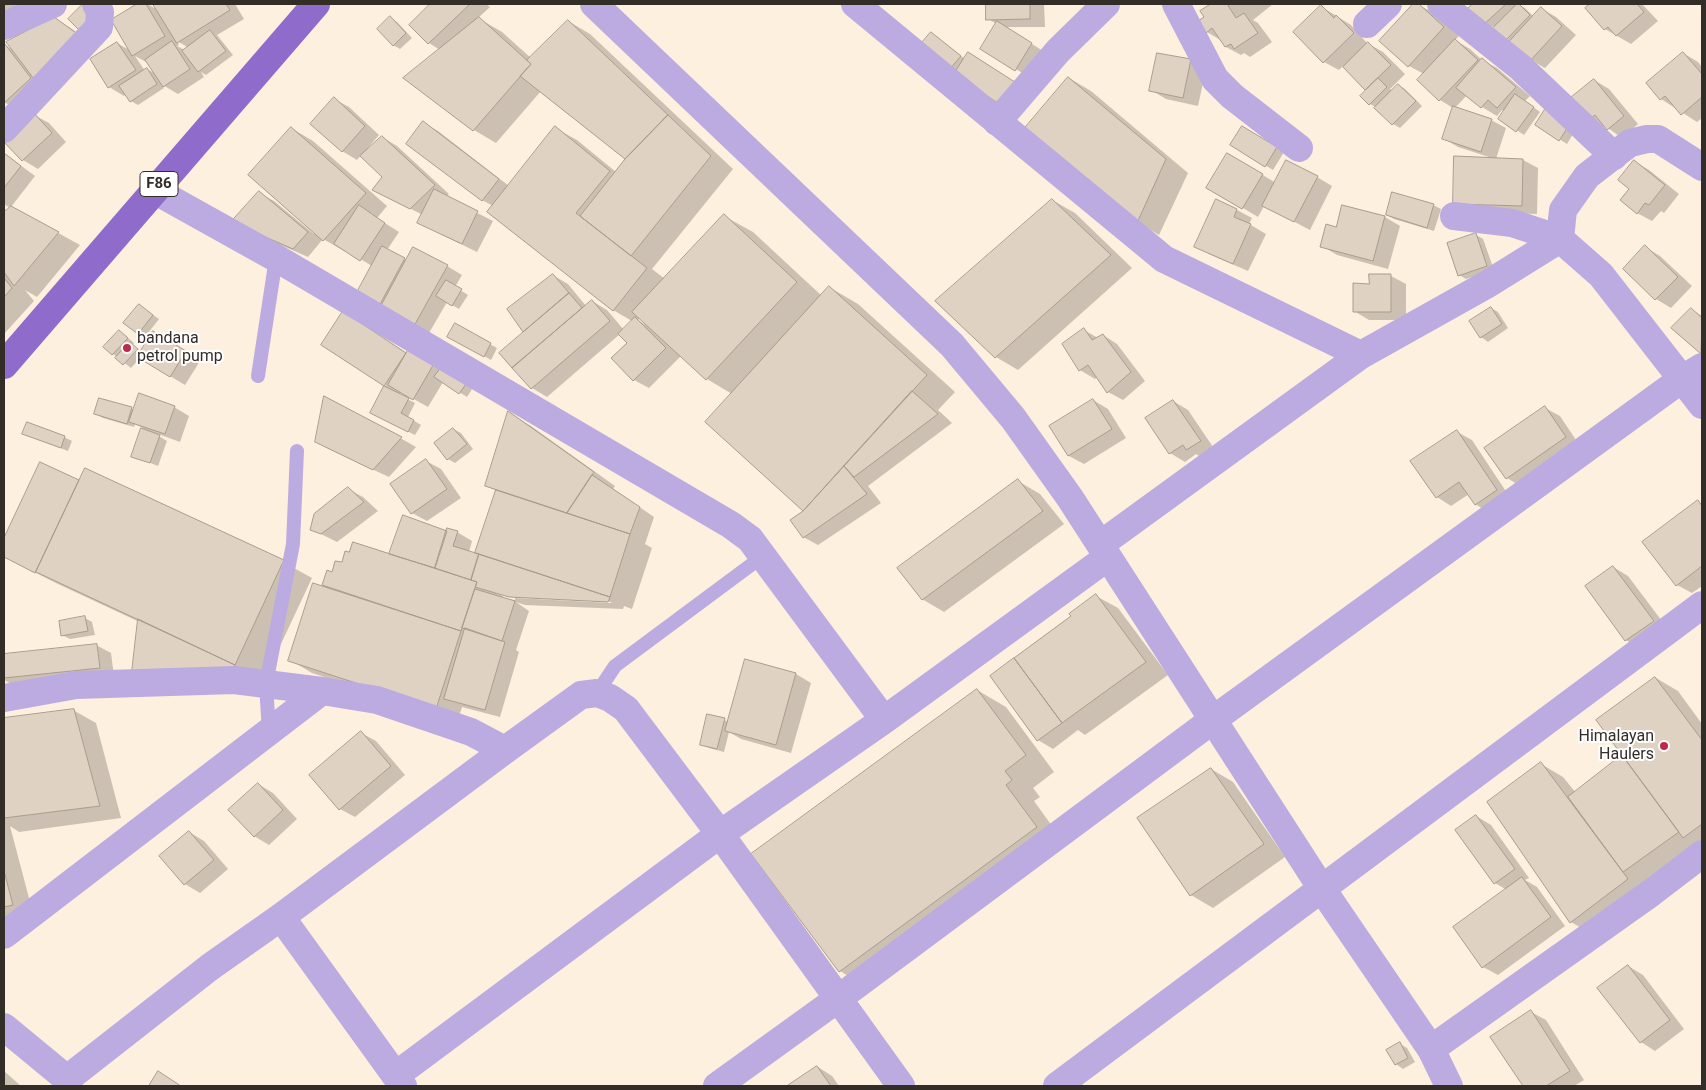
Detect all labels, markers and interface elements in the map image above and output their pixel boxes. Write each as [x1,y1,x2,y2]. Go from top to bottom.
road number: F86 [140,172,178,196]
place label: bandana petrol pump [137,329,223,367]
marker: bandana petrol pump [121,342,133,354]
place label: Himalayan Haulers [1578,727,1654,765]
marker: Himalayan Haulers [1658,740,1670,752]

